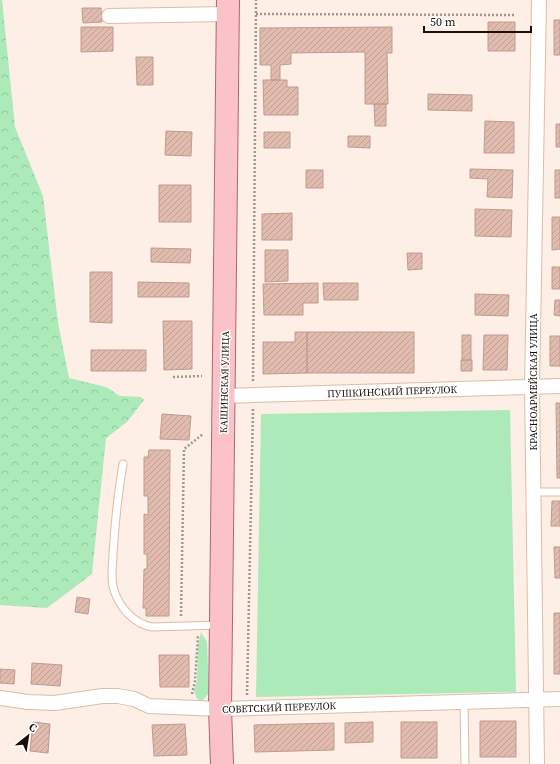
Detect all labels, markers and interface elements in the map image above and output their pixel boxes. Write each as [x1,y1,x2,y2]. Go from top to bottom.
scale bar [424,8,531,34]
text: 50 m [430,14,456,30]
street label: КРАСНОАРМЕЙСКАЯ УЛИЦА [527,313,540,451]
street label: КАШИНСКАЯ УЛИЦА [217,330,232,433]
street label: ПУШКИНСКИЙ ПЕРЕУЛОК [327,383,457,400]
street label: СОВЕТСКИЙ ПЕРЕУЛОК [222,699,337,716]
north arrow [8,716,48,756]
text: С [26,720,40,736]

